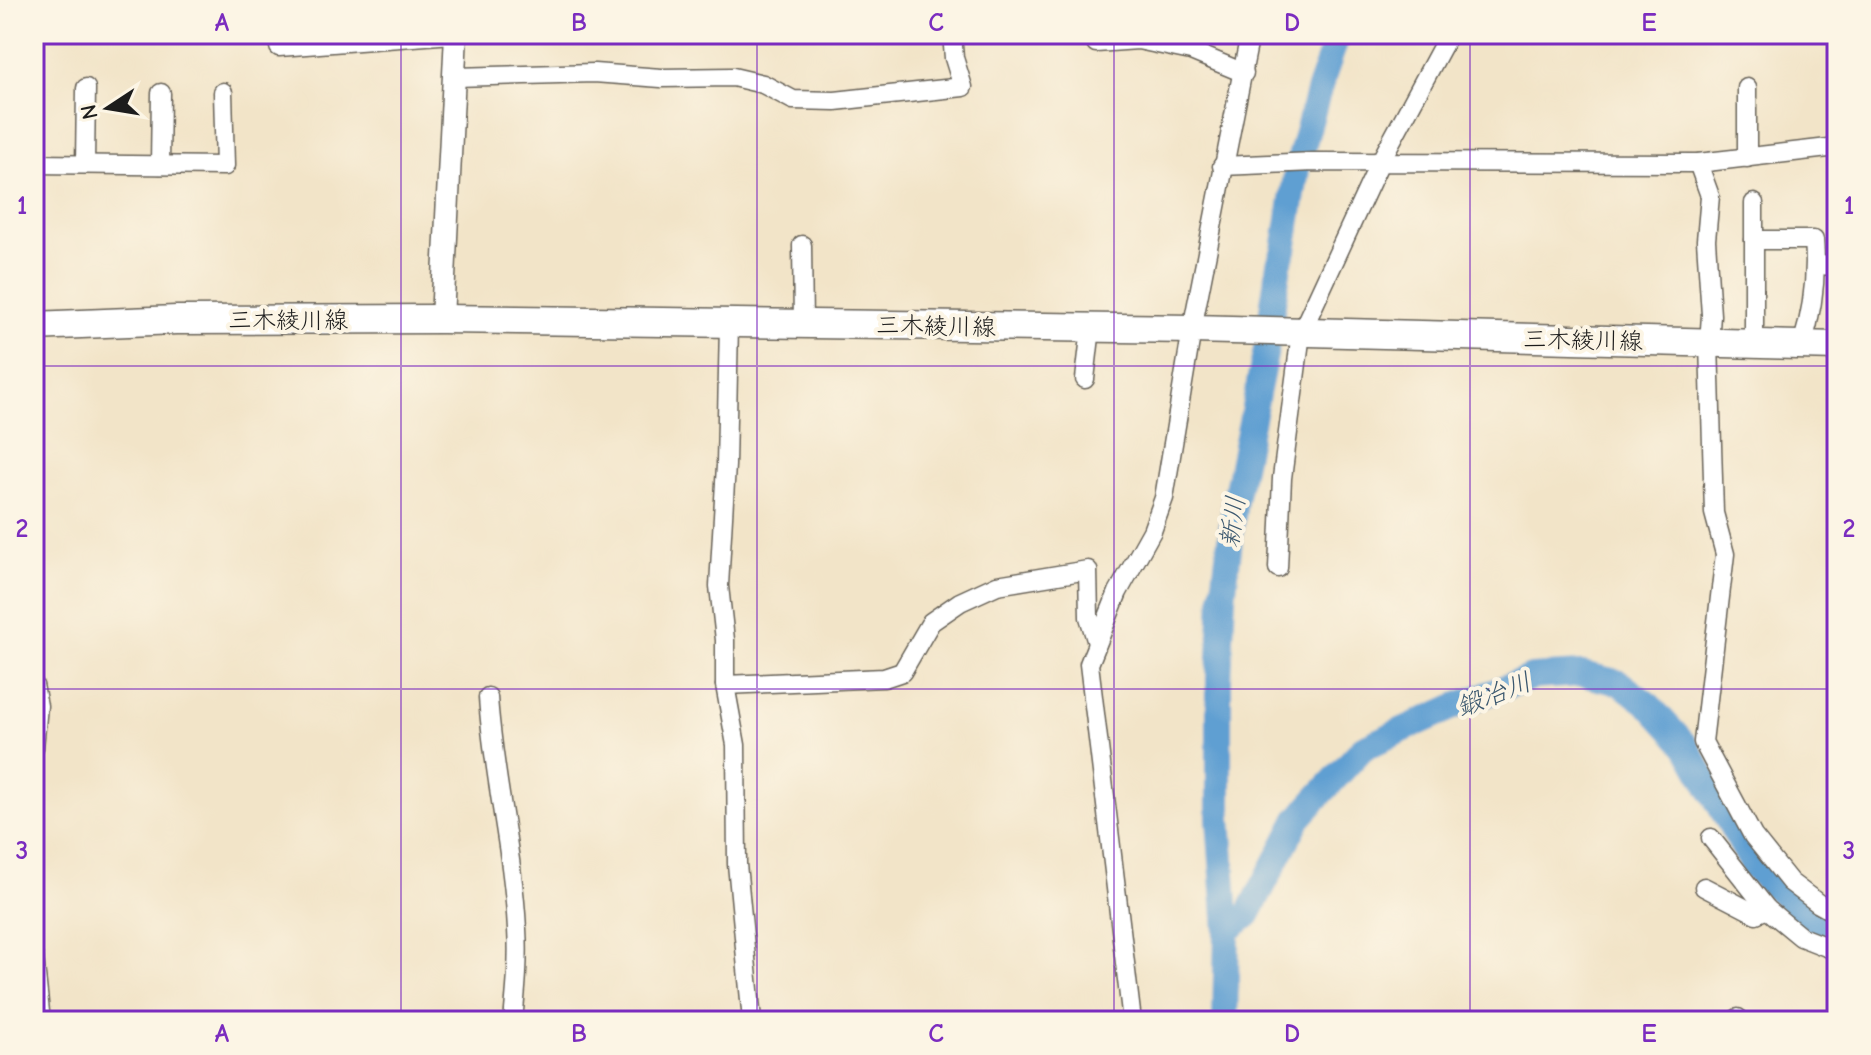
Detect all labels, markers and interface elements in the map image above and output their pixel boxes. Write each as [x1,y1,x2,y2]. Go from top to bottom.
text: A [215,8,230,38]
text: B [571,8,587,38]
text: C [928,8,944,38]
text: D [1284,8,1300,38]
text: E [1641,8,1657,38]
north arrow [68,68,148,148]
text: N [75,102,104,122]
text: 1 [17,191,27,221]
text: 1 [1844,191,1854,221]
street label: 三木綾川線 [228,306,348,334]
street label: 三木綾川線 [876,311,996,341]
street label: 三木綾川線 [1523,325,1643,355]
water label: 新川 [1215,494,1251,550]
text: 2 [16,514,28,544]
text: 2 [1843,514,1855,544]
water label: 鍛冶川 [1452,667,1536,723]
text: 3 [16,836,28,866]
text: 3 [1843,836,1855,866]
text: A [215,1019,230,1049]
text: B [571,1019,587,1049]
text: C [928,1019,944,1049]
text: D [1284,1019,1300,1049]
text: E [1641,1019,1657,1049]

